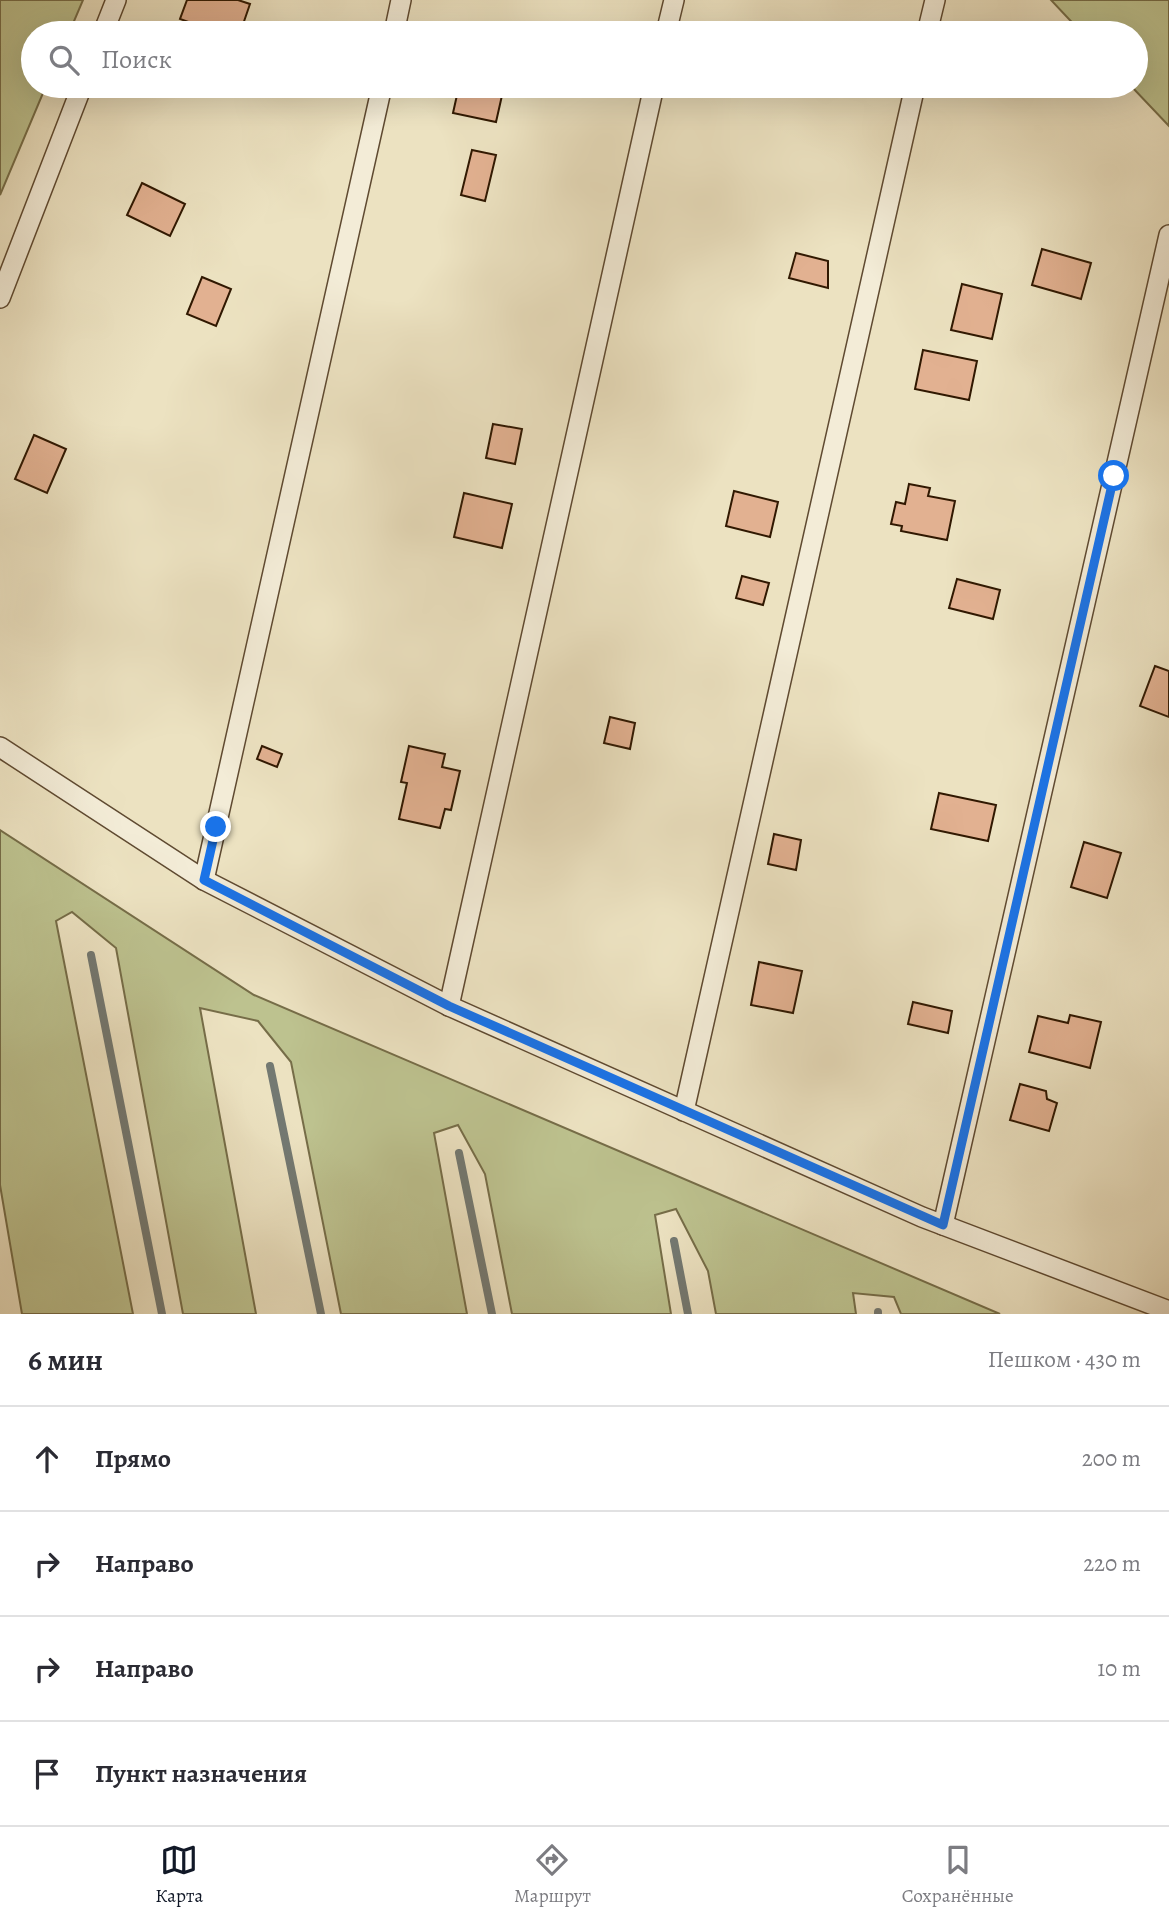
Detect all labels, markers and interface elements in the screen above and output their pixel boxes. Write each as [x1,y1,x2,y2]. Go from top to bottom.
search box [21,21,1148,98]
icon: search [45,41,83,79]
text: Поиск [101,42,172,77]
route start [1098,460,1129,491]
route end [200,811,231,842]
text: 6 мин [28,1340,103,1380]
text: Пешком · 430 m [988,1344,1141,1375]
icon: ahead [28,1440,66,1478]
text: Прямо [95,1441,171,1476]
text: 200 m [1082,1443,1141,1474]
icon: right [28,1545,66,1583]
text: Направо [95,1546,194,1581]
text: 220 m [1083,1548,1141,1579]
icon: right [28,1650,66,1688]
text: Направо [95,1651,194,1686]
text: 10 m [1097,1653,1141,1684]
icon: arrive [28,1755,66,1793]
text: Пункт назначения [95,1756,307,1791]
tab: Карта [155,1841,203,1909]
tab: Маршрут [514,1841,591,1909]
tab: Сохранённые [902,1841,1014,1909]

